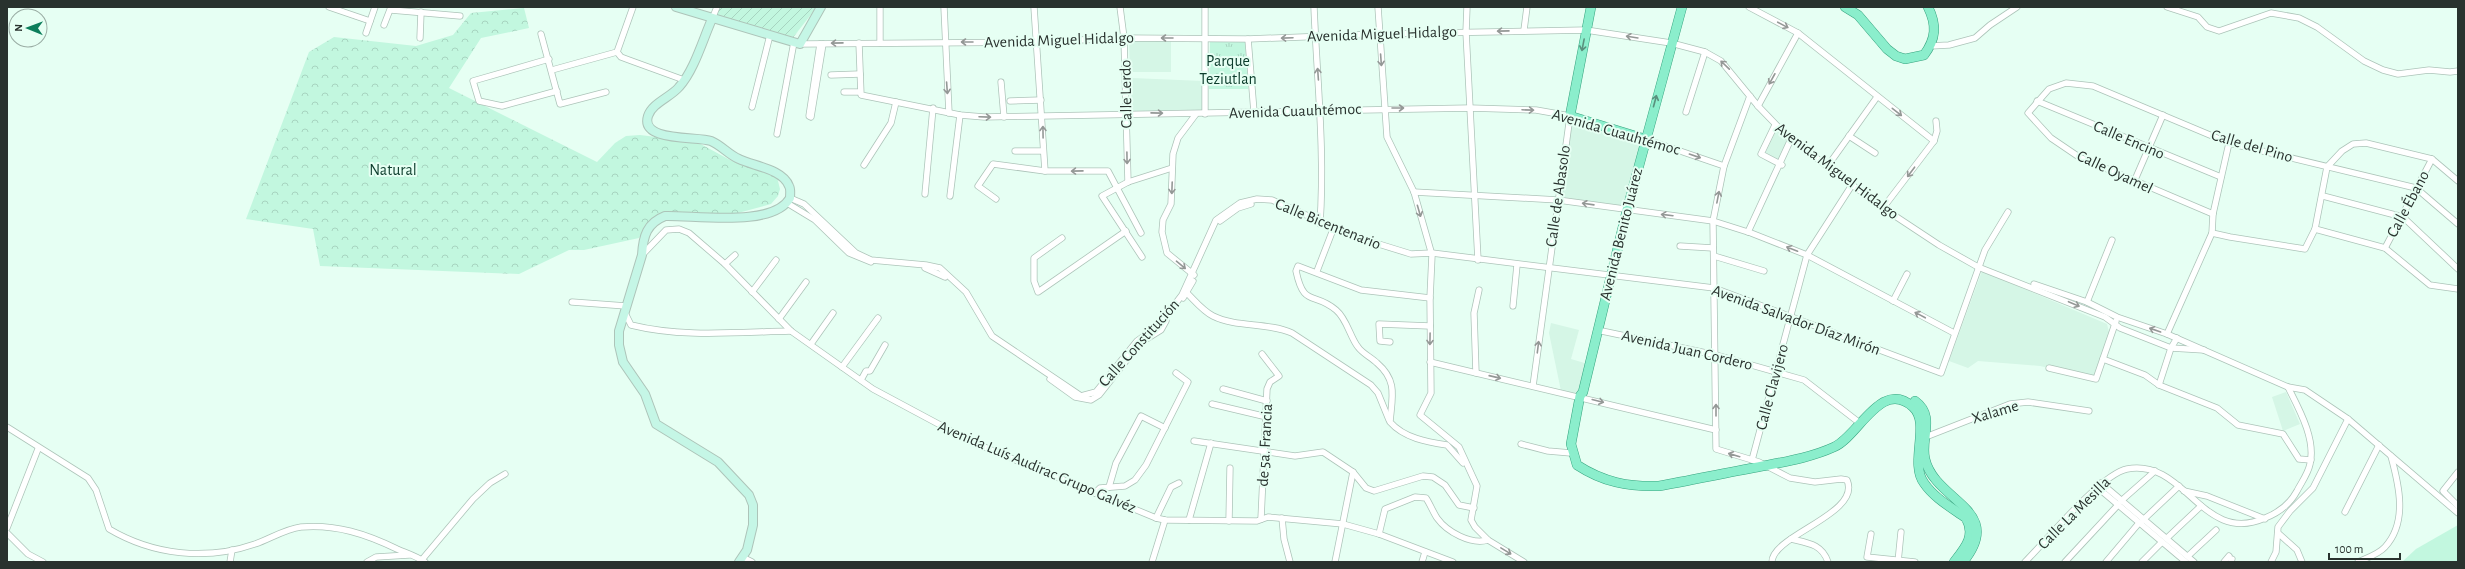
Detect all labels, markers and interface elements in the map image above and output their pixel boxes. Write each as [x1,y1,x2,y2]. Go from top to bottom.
north arrow [8,8,48,48]
one-way arrow [1777,22,1789,29]
street label: Avenida Miguel Hidalgo [1307,23,1457,45]
text: N [13,24,24,32]
one-way arrow [1497,27,1510,35]
street label: Avenida Miguel Hidalgo [984,29,1134,51]
one-way arrow [1626,33,1639,41]
one-way arrow [1161,34,1174,42]
one-way arrow [1281,34,1294,41]
one-way arrow [961,38,974,46]
one-way arrow [1579,38,1587,51]
one-way arrow [831,40,844,47]
park label: Parque Teziutlan [1199,53,1257,87]
one-way arrow [1378,53,1385,66]
street label: Calle Lerdo [1117,59,1135,129]
one-way arrow [1720,61,1730,70]
one-way arrow [1315,68,1322,81]
one-way arrow [1768,73,1776,85]
one-way arrow [944,81,951,94]
one-way arrow [1652,95,1660,108]
street label: Avenida Cuauhtémoc [1228,101,1362,121]
one-way arrow [1391,104,1404,112]
one-way arrow [1521,106,1534,113]
street label: Avenida Cuauhtémoc [1550,106,1682,158]
one-way arrow [1892,108,1903,117]
one-way arrow [1150,109,1163,117]
one-way arrow [978,113,991,120]
street label: Calle Encino [2091,118,2167,162]
street label: Avenida Miguel Hidalgo [1772,120,1902,223]
one-way arrow [1039,126,1047,139]
street label: Calle del Pino [2209,127,2295,165]
street label: Calle de Abasolo [1543,144,1573,248]
street label: Calle Oyamel [2074,147,2155,197]
one-way arrow [1123,151,1131,164]
one-way arrow [1689,153,1702,160]
park label: Natural [369,162,417,178]
street label: Avenida Benito Juárez [1597,166,1645,302]
one-way arrow [1071,167,1084,175]
one-way arrow [1906,167,1915,178]
street label: Calle Ébano [2382,167,2432,240]
one-way arrow [1168,181,1176,194]
one-way arrow [1714,191,1722,204]
street label: Calle Bicentenario [1273,196,1383,253]
one-way arrow [1582,200,1595,208]
one-way arrow [1416,204,1423,217]
one-way arrow [1661,211,1674,219]
one-way arrow [1786,244,1798,252]
one-way arrow [1176,260,1186,269]
street label: Avenida Salvador Díaz Mirón [1710,282,1882,358]
street label: Calle Constitución [1096,296,1182,390]
one-way arrow [2068,301,2080,309]
one-way arrow [1914,311,1926,318]
one-way arrow [2149,326,2162,333]
street label: Avenida Juan Cordero [1620,327,1754,373]
one-way arrow [1426,332,1434,345]
one-way arrow [1534,341,1542,354]
street label: Calle Clavijero [1753,342,1792,432]
one-way arrow [1489,374,1502,382]
street label: Xalame [1970,397,2020,427]
one-way arrow [1592,398,1605,405]
street label: de 5a. Francia [1255,403,1275,487]
one-way arrow [1712,404,1720,417]
street label: Avenida Luís Audirac Grupo Galvéz [936,418,1139,516]
one-way arrow [1728,451,1741,458]
street label: Calle La Mesilla [2035,474,2113,552]
scale bar [2329,535,2400,561]
text: 100 m [2335,543,2363,555]
one-way arrow [1500,547,1511,555]

